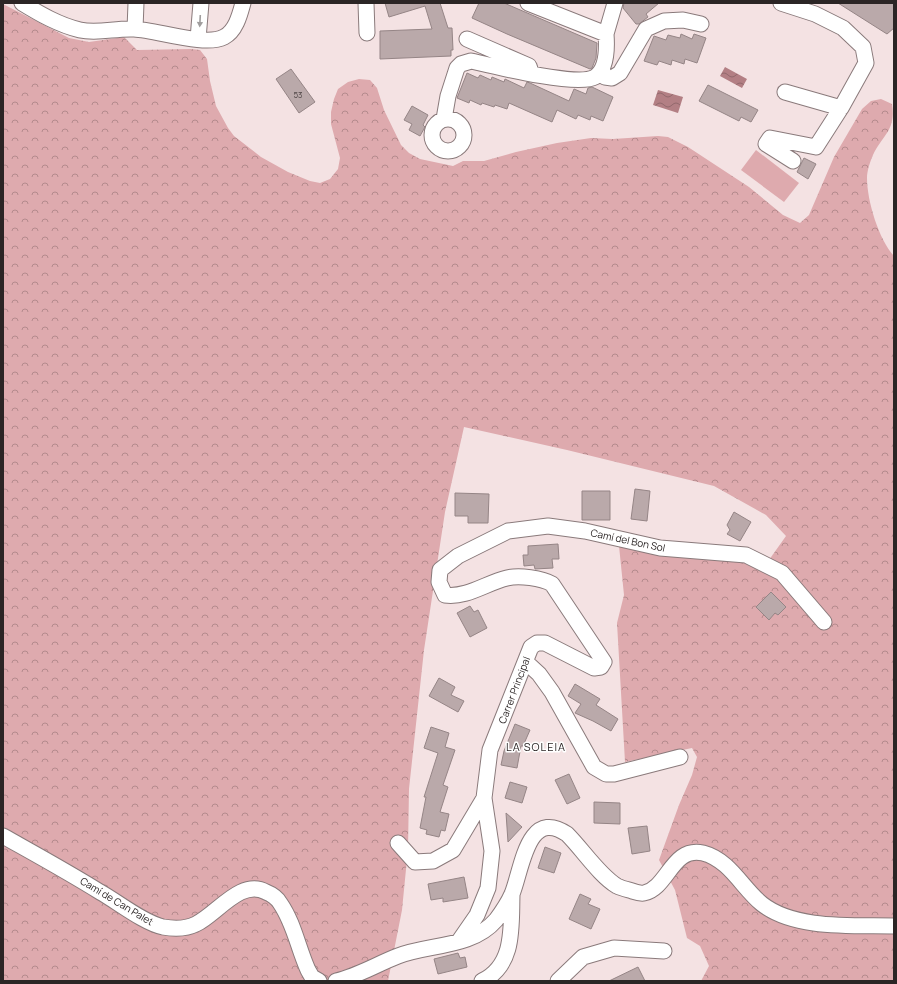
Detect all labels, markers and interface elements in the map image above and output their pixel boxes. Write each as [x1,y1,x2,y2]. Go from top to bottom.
one-way arrow [196,15,203,27]
house number: 53 [293,89,303,100]
street label: Camí del Bon Sol [589,525,667,555]
street label: Carrer Principal [495,654,533,726]
district label: LA SOLEIA [506,739,566,754]
street label: Camí de Can Palet [78,873,156,929]

